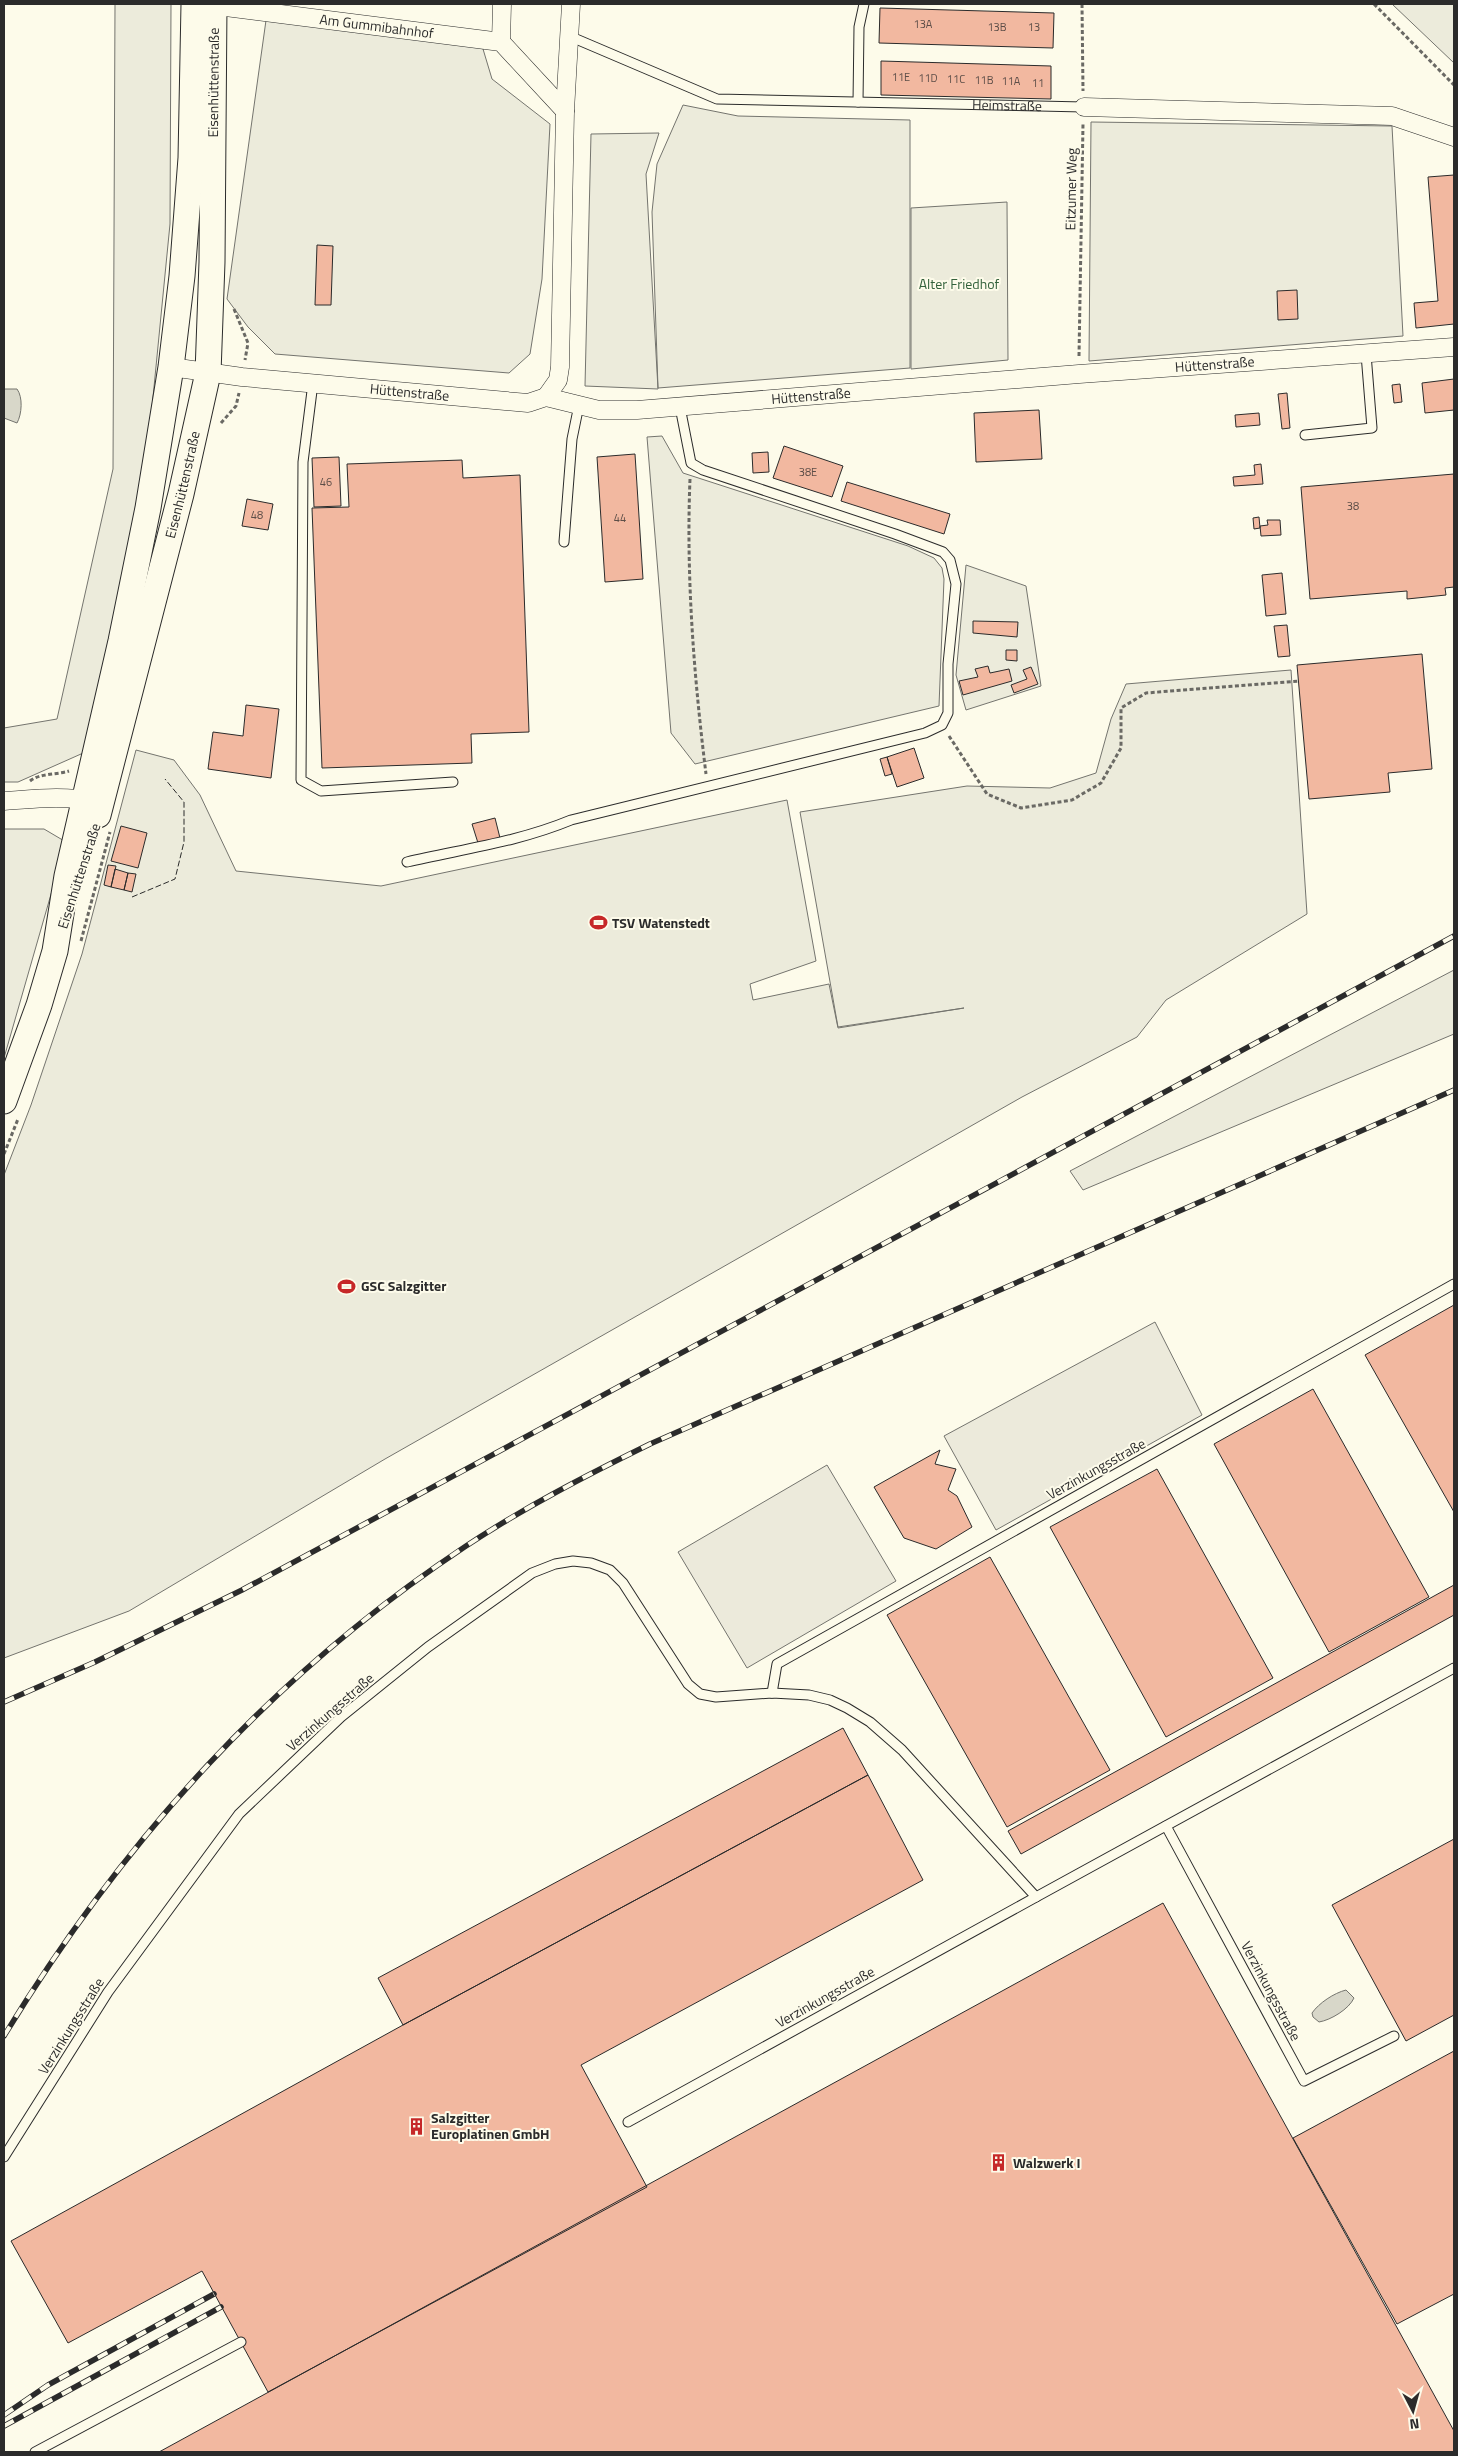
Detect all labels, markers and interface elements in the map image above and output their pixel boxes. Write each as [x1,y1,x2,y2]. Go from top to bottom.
street label: Am Gummibahnhof [318,8,435,43]
house number: 13A [914,16,933,32]
house number: 13B [987,19,1007,35]
house number: 13 [1028,19,1040,35]
street label: Eisenhüttenstraße [202,28,224,138]
house number: 11E [892,69,910,85]
house number: 11D [918,70,938,86]
house number: 11C [947,71,965,87]
house number: 11B [974,72,994,88]
house number: 11A [1002,73,1021,89]
house number: 11 [1032,75,1044,91]
street label: Heimstraße [972,94,1042,116]
street label: Eitzumer Weg [1059,148,1082,230]
park label: Alter Friedhof [919,273,1000,294]
street label: Hüttenstraße [1174,350,1255,377]
street label: Hüttenstraße [369,378,450,406]
street label: Hüttenstraße [770,382,852,409]
street label: Eisenhüttenstraße [159,429,205,541]
house number: 38E [799,464,817,480]
house number: 46 [320,474,332,490]
house number: 38 [1347,498,1359,514]
house number: 48 [251,507,263,523]
house number: 44 [614,510,626,526]
street label: Eisenhüttenstraße [52,820,105,931]
place label: TSV Watenstedt [612,912,710,933]
sports icon: TSV Watenstedt [588,913,608,933]
place label: GSC Salzgitter [361,1275,446,1296]
sports icon: GSC Salzgitter [337,1276,357,1296]
street label: Verzinkungsstraße [1042,1433,1149,1504]
street label: Verzinkungsstraße [281,1668,378,1756]
street label: Verzinkungsstraße [1236,1937,1307,2044]
street label: Verzinkungsstraße [771,1961,878,2032]
street label: Verzinkungsstraße [32,1973,109,2078]
place label: Salzgitter Europlatinen GmbH [431,2107,549,2144]
building icon: Salzgitter Europlatinen GmbH [407,2116,427,2136]
place label: Walzwerk I [1013,2152,1081,2173]
building icon: Walzwerk I [989,2153,1009,2173]
north arrow [1388,2386,1438,2436]
text: N [1408,2413,1420,2435]

